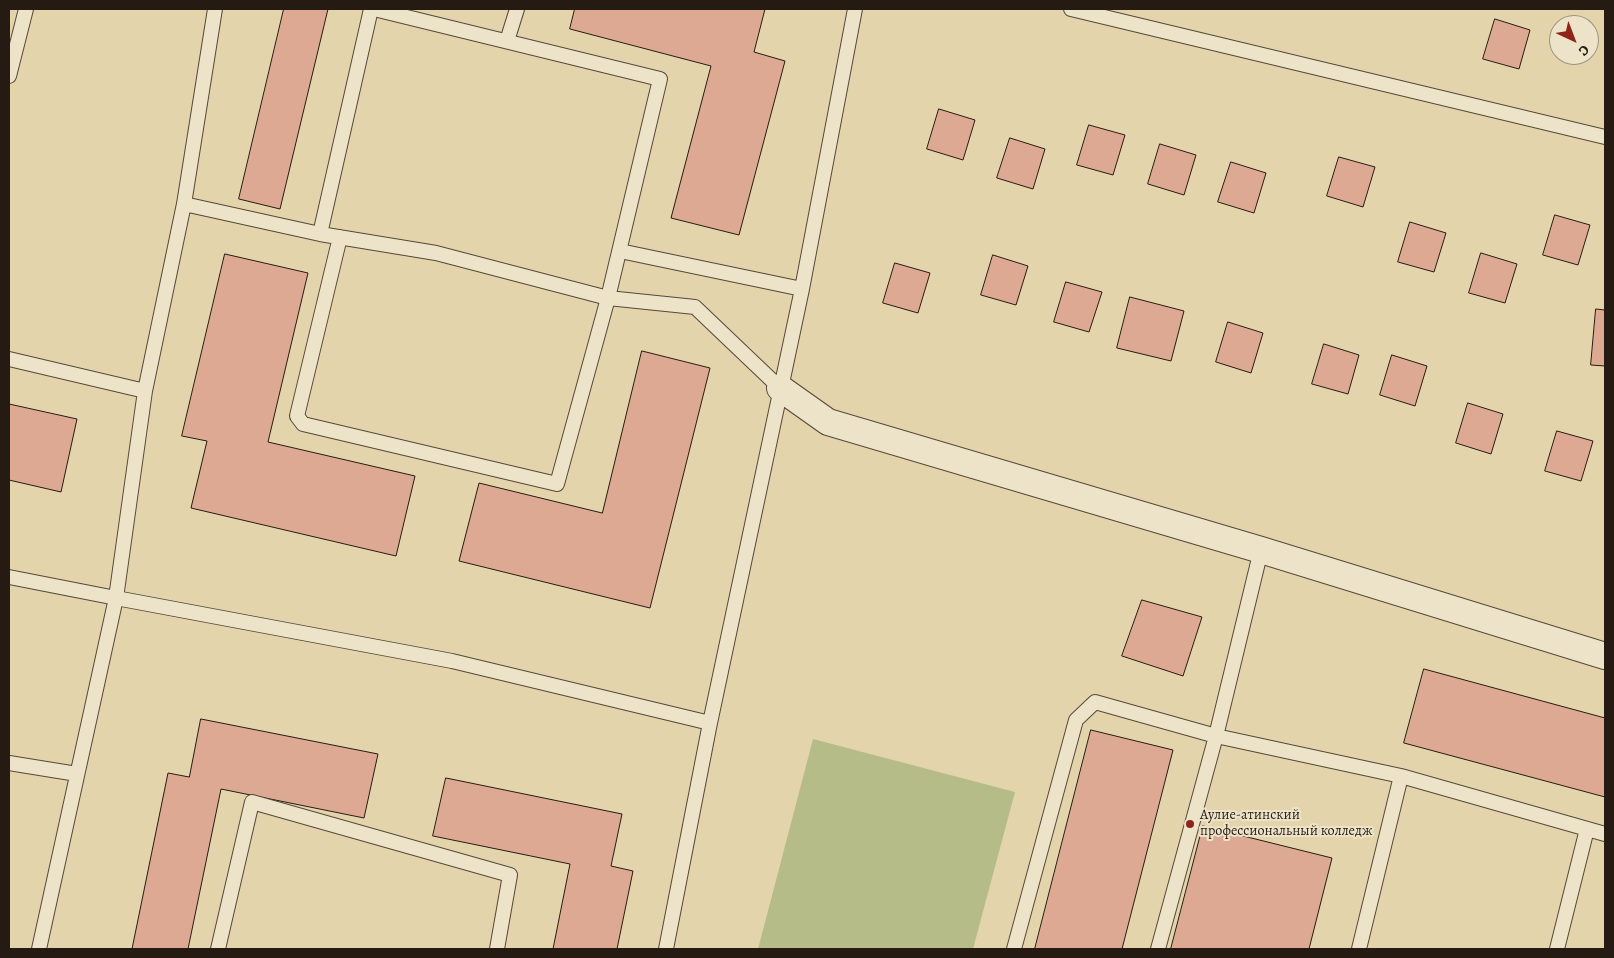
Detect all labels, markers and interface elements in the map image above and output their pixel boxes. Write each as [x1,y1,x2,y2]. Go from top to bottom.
north arrow [1549,15,1599,65]
text: С [1574,41,1594,60]
place label: Аулие-атинский профессиональный колледж [1200,808,1372,840]
marker: Аулие-атинский профессиональный колледж [1184,818,1196,830]

